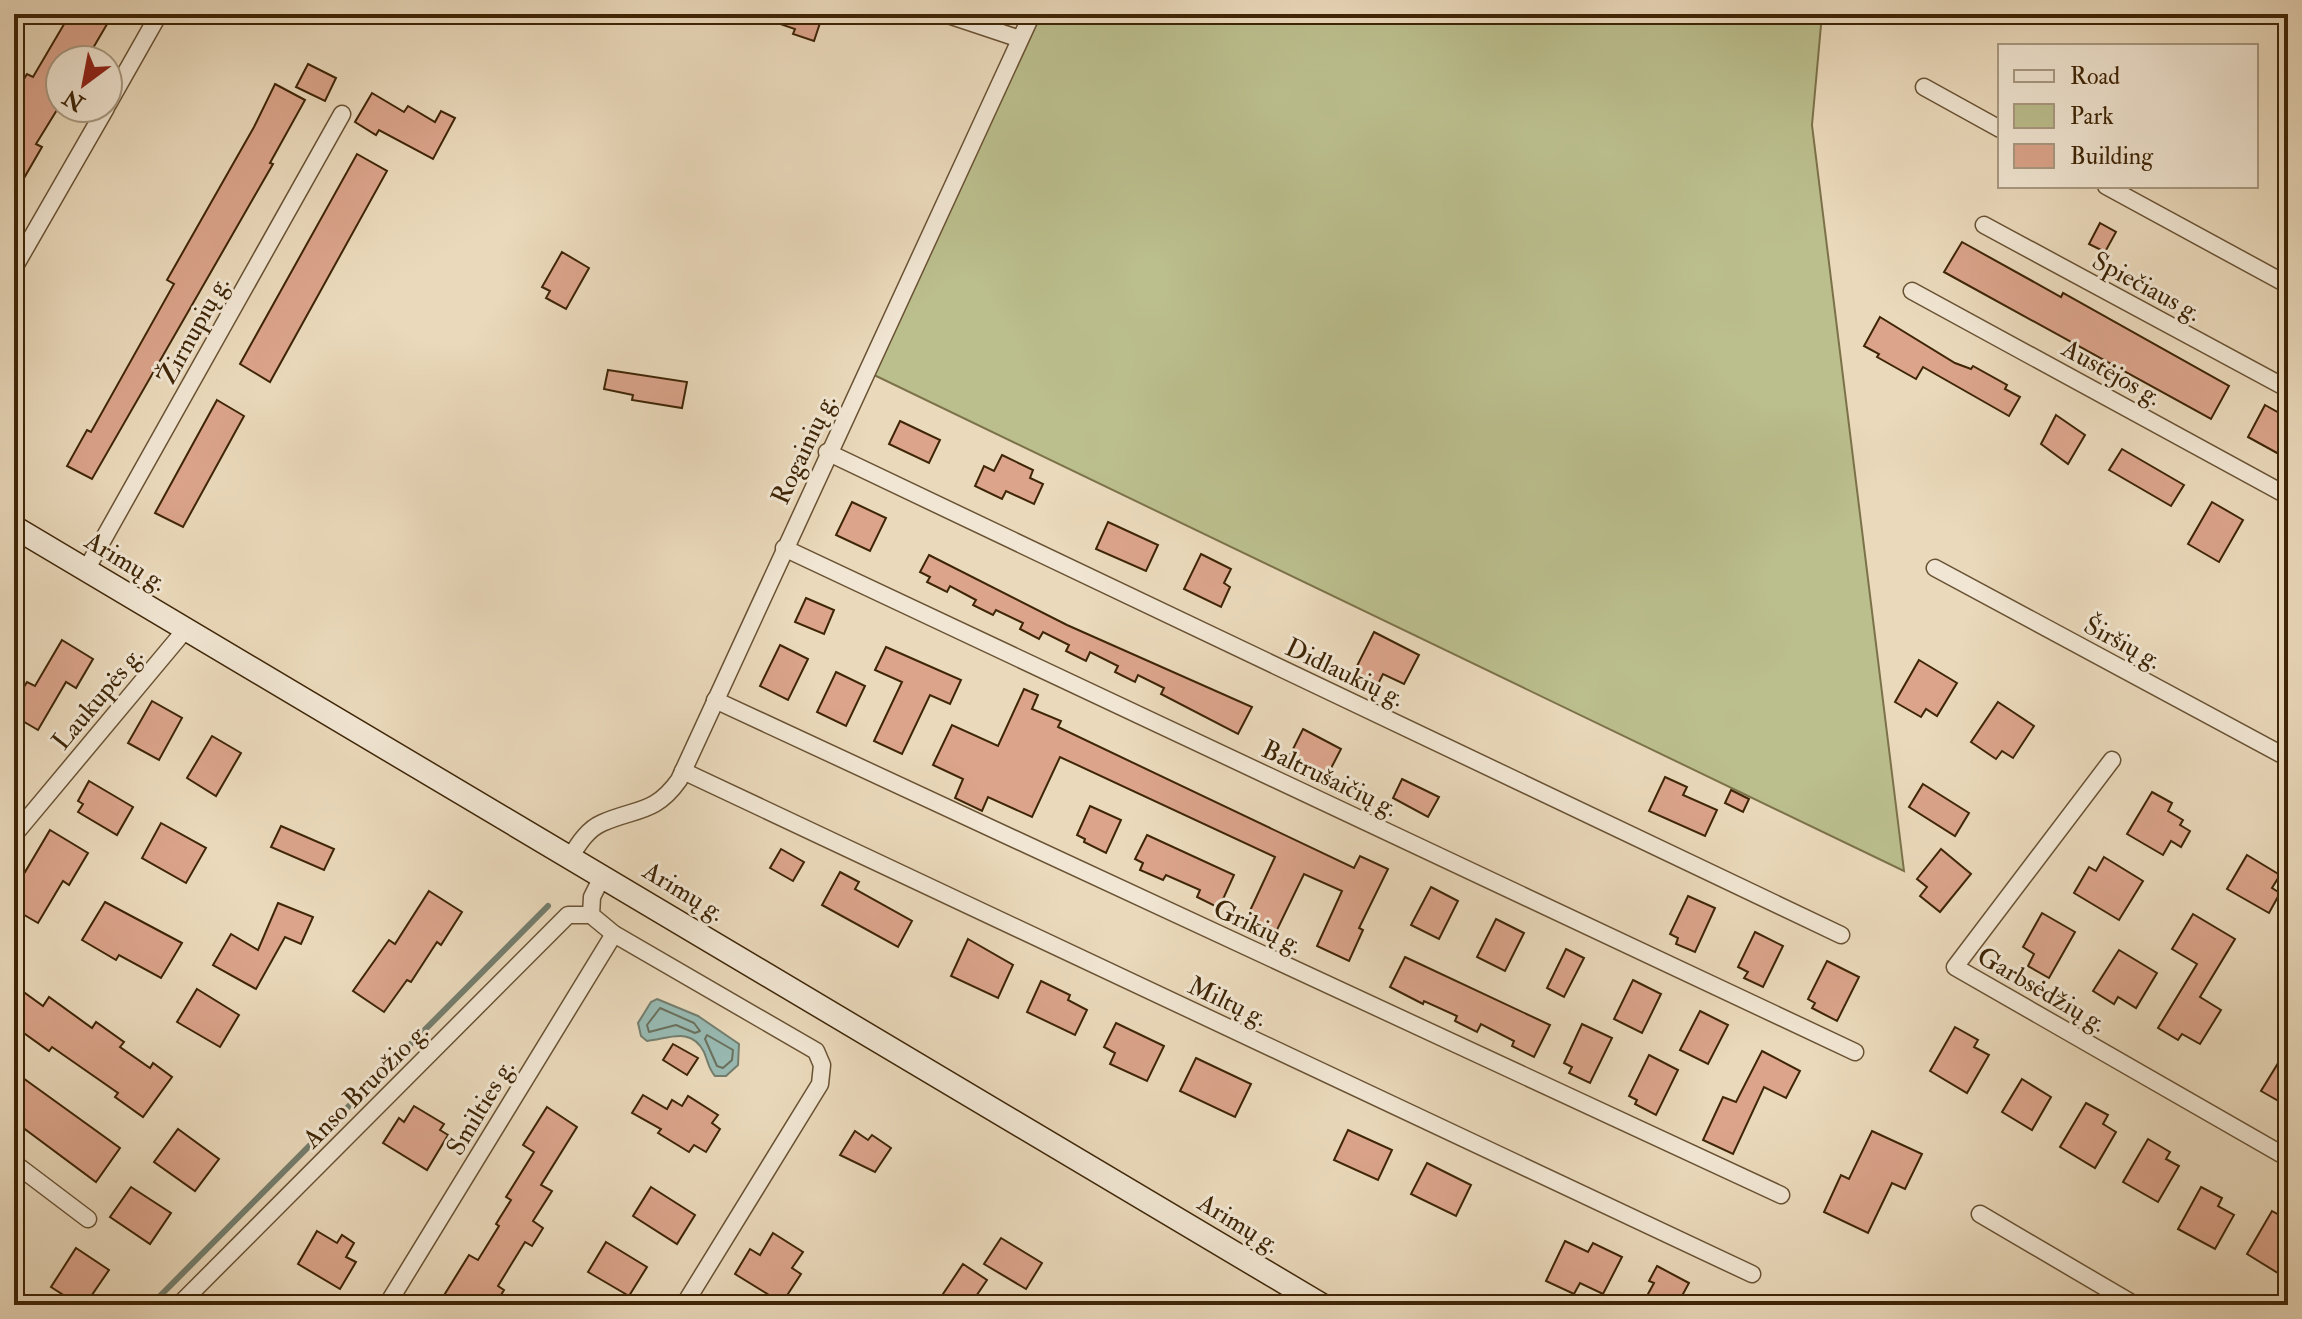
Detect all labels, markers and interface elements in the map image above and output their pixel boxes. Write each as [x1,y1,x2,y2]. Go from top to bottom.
north arrow [44,44,124,124]
legend [1998,44,2258,188]
text: Road [2070,61,2120,92]
text: N [58,83,91,118]
text: Park [2070,101,2114,132]
text: Building [2070,141,2154,172]
street label: Spiečiaus g. [2086,245,2206,330]
street label: Žirnupių g. [149,270,238,391]
street label: Austėjos g. [2055,332,2167,413]
street label: Rogainių g. [764,389,843,510]
street label: Arimų g. [78,525,172,599]
street label: Širšių g. [2078,607,2168,677]
street label: Didlaukių g. [1280,631,1409,714]
street label: Laukupės g. [45,641,151,757]
street label: Baltrušaičių g. [1257,734,1403,824]
street label: Arimų g. [636,855,730,929]
street label: Grikių g. [1208,892,1307,961]
street label: Garbsėdžių g. [1971,940,2112,1040]
street label: Miltų g. [1183,970,1272,1034]
street label: Anso Bruožio g. [296,1016,435,1156]
street label: Smilties g. [440,1054,522,1161]
street label: Arimų g. [1191,1187,1285,1261]

